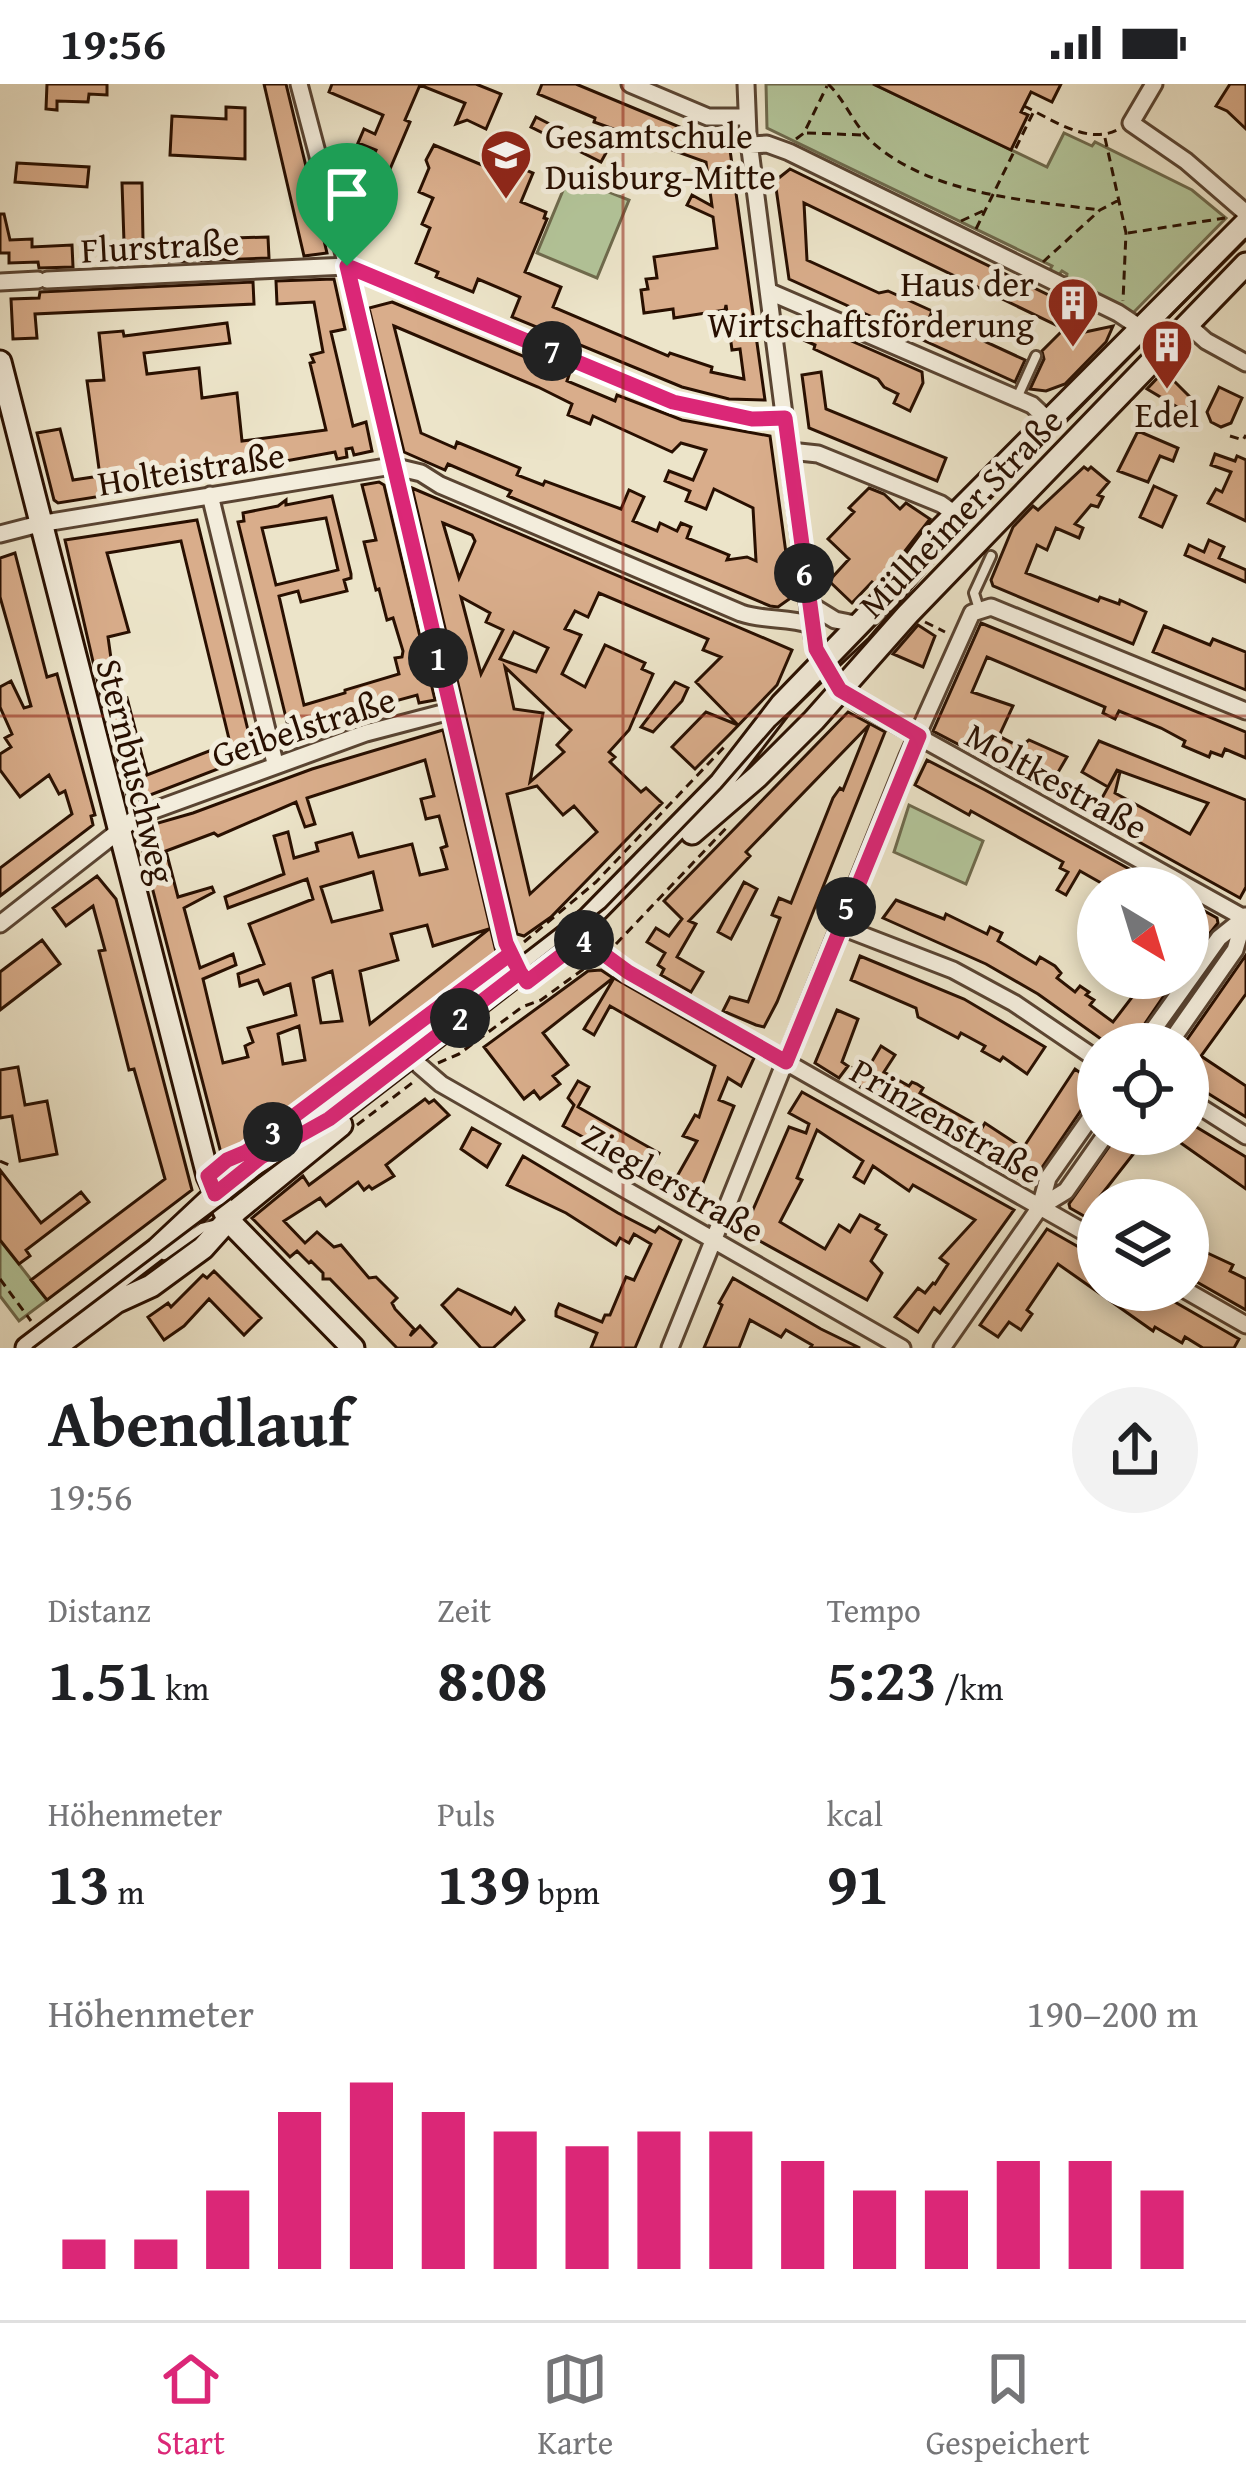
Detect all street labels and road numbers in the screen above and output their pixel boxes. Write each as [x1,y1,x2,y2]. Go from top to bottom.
street label: Flurstraße [79,214,241,276]
street label: Mülheimer Straße [845,395,1075,629]
street label: Holteistraße [94,427,288,509]
street label: Sternbuschweg [83,653,191,889]
street label: Geibelstraße [204,671,402,781]
street label: Moltkestraße [956,708,1158,852]
street label: Prinzenstraße [841,1044,1053,1196]
street label: Zieglerstraße [573,1108,775,1256]

